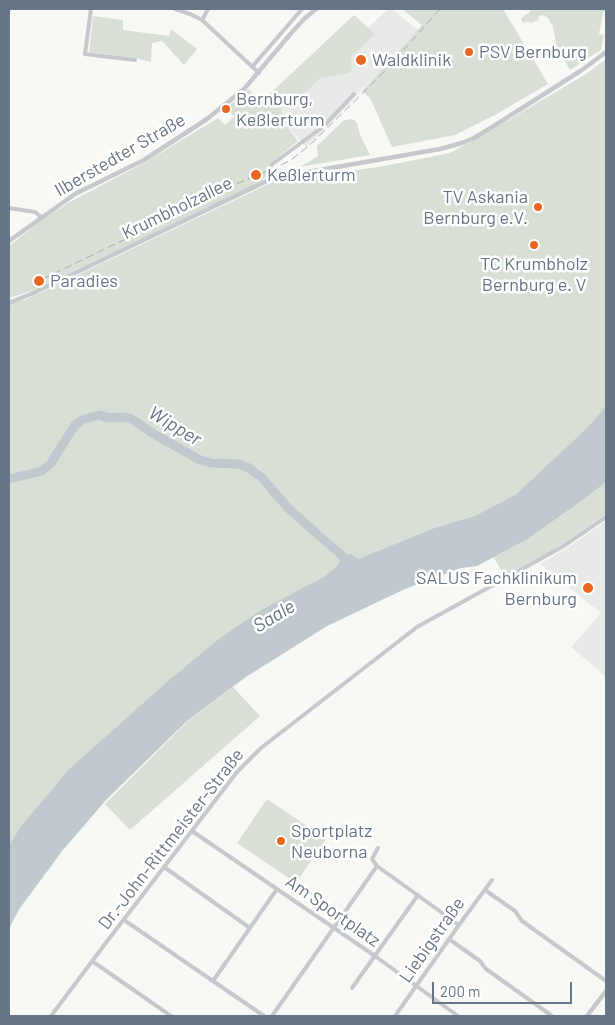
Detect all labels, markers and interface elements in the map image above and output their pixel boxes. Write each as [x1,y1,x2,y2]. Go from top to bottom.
place label: PSV Bernburg [479,41,587,63]
marker: PSV Bernburg [463,46,475,58]
place label: Waldklinik [372,49,451,71]
marker: Waldklinik [354,53,368,67]
place label: Bernburg, Keßlerturm [236,88,325,130]
marker: Bernburg, Keßlerturm [220,103,232,115]
street label: Ilberstedter Straße [51,109,189,201]
place label: Keßlerturm [267,164,356,186]
marker: Keßlerturm [249,168,263,182]
street label: Krumbholzallee [118,172,236,244]
place label: TV Askania Bernburg e.V. [423,186,528,228]
marker: TV Askania Bernburg e.V. [532,201,544,213]
marker: TC Krumbholz Bernburg e. V [528,239,540,251]
place label: TC Krumbholz Bernburg e. V [480,253,588,296]
place label: Paradies [50,270,118,292]
marker: Paradies [32,274,46,288]
water label: Wipper [144,401,206,451]
place label: SALUS Fachklinikum Bernburg [416,567,577,610]
marker: SALUS Fachklinikum Bernburg [581,581,595,595]
water label: Saale [249,595,299,637]
street label: Dr.-John-Rittmeister-Straße [94,744,248,934]
place label: Sportplatz Neuborna [291,820,372,862]
marker: Sportplatz Neuborna [275,835,287,847]
street label: Am Sportplatz [281,870,385,952]
street label: Liebigstraße [395,893,469,987]
scale bar [435,972,575,1004]
text: 200 m [440,982,480,1000]

